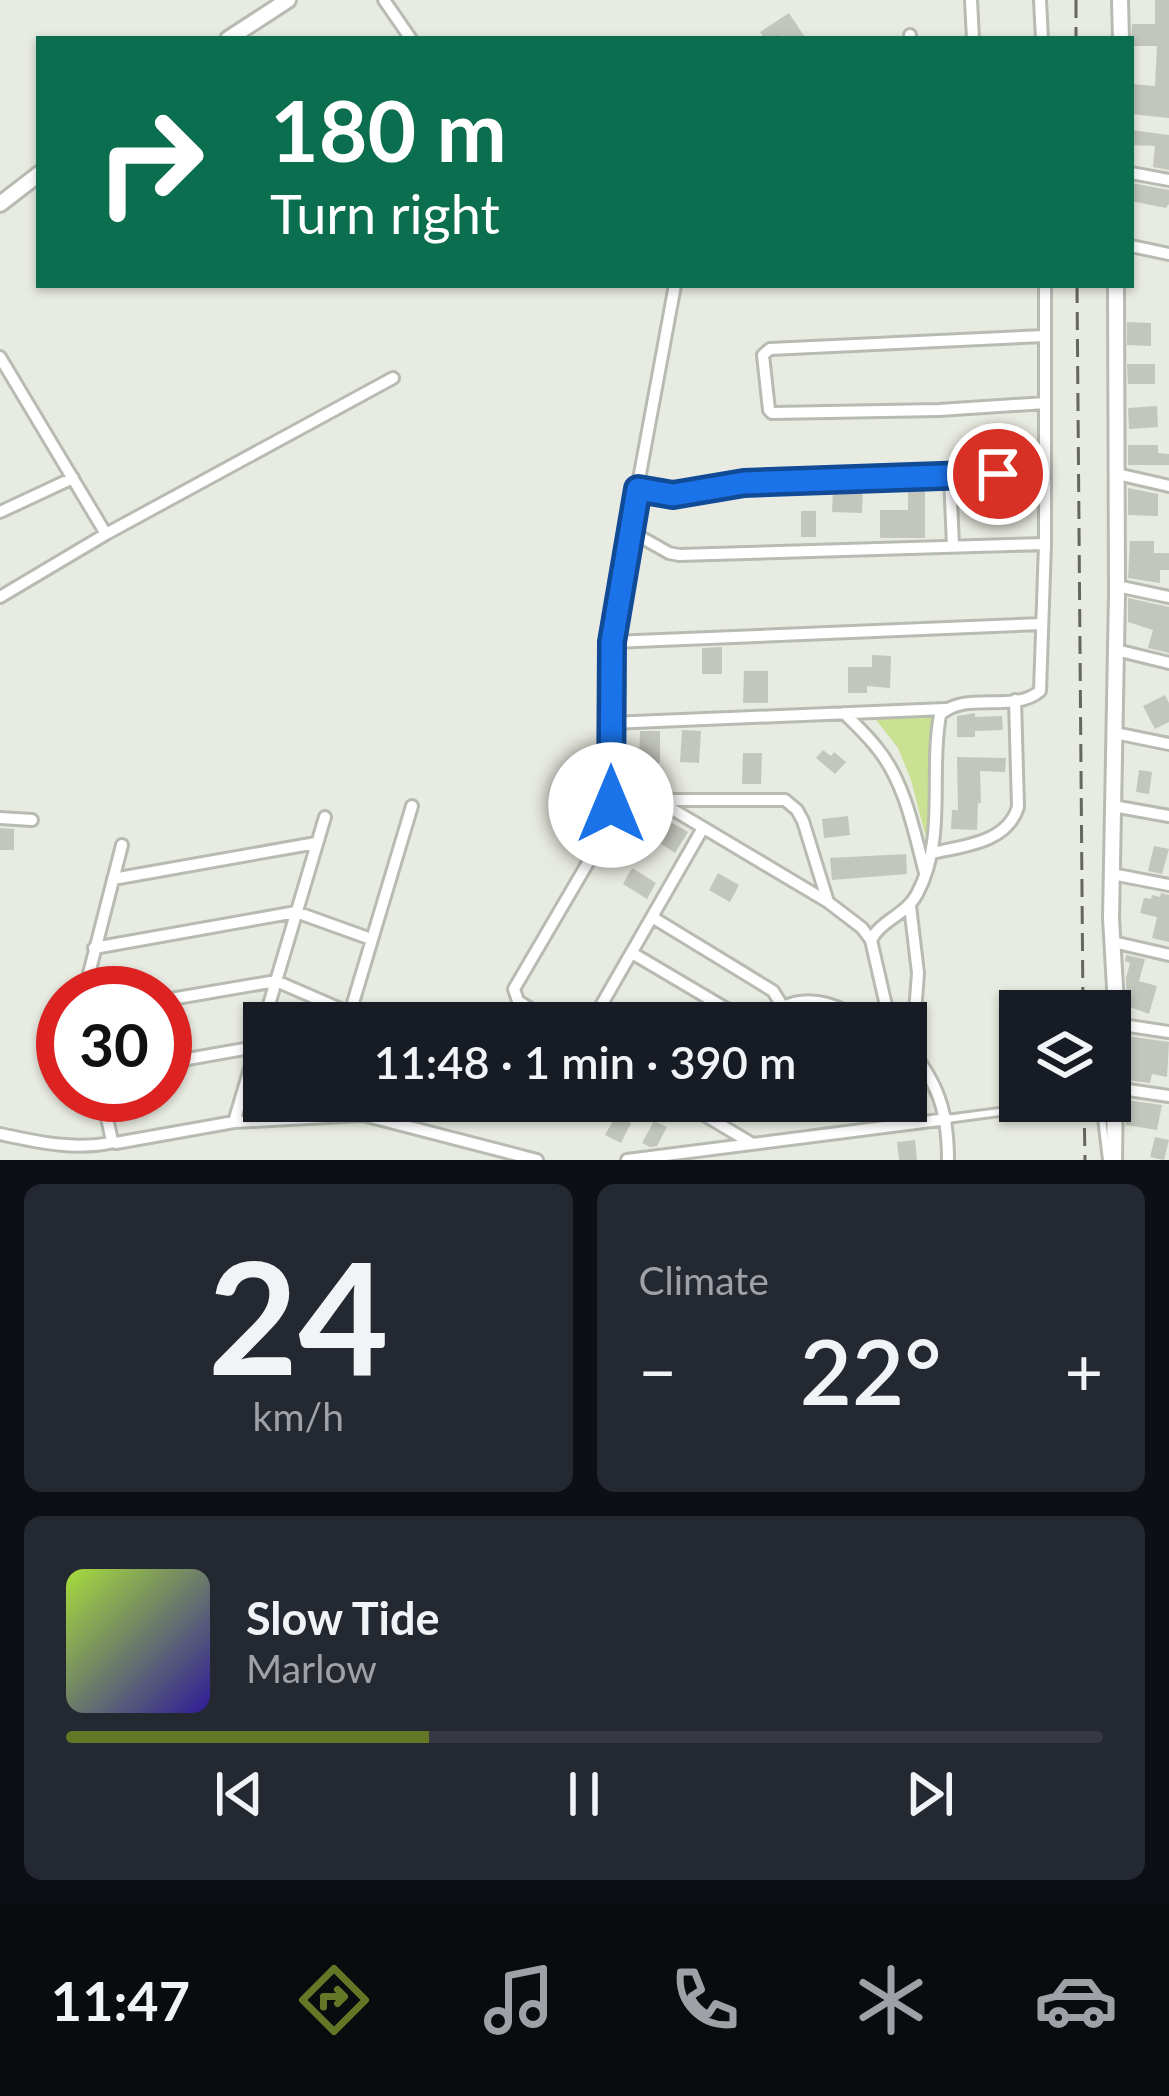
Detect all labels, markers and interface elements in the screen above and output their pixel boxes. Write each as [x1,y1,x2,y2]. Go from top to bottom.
text: 180 m [270,79,507,180]
icon: right [72,84,228,240]
text: Turn right [270,181,500,246]
pin [947,423,1049,525]
icon: arrive [965,441,1031,507]
position arrow [548,742,674,868]
speed limit sign: 30 [36,966,192,1122]
map controls [999,990,1131,1122]
button: layers [999,990,1131,1122]
text: 11:48 · 1 min · 390 m [374,1035,796,1089]
text: 24 [208,1221,389,1408]
text: Climate [639,1257,769,1303]
text: 22° [800,1316,942,1424]
text: − [639,1331,677,1410]
text: + [1065,1331,1103,1410]
text: km/h [253,1393,344,1439]
text: Slow Tide [246,1591,440,1645]
text: Marlow [246,1645,377,1691]
icon: previous [206,1761,272,1827]
icon: pause [551,1761,617,1827]
icon: next [897,1761,963,1827]
icon: directions [292,1958,376,2042]
icon: music [477,1958,561,2042]
icon: phone [663,1958,747,2042]
icon: climate [849,1958,933,2042]
icon: car [1034,1958,1118,2042]
text: 11:47 [51,1968,190,2033]

